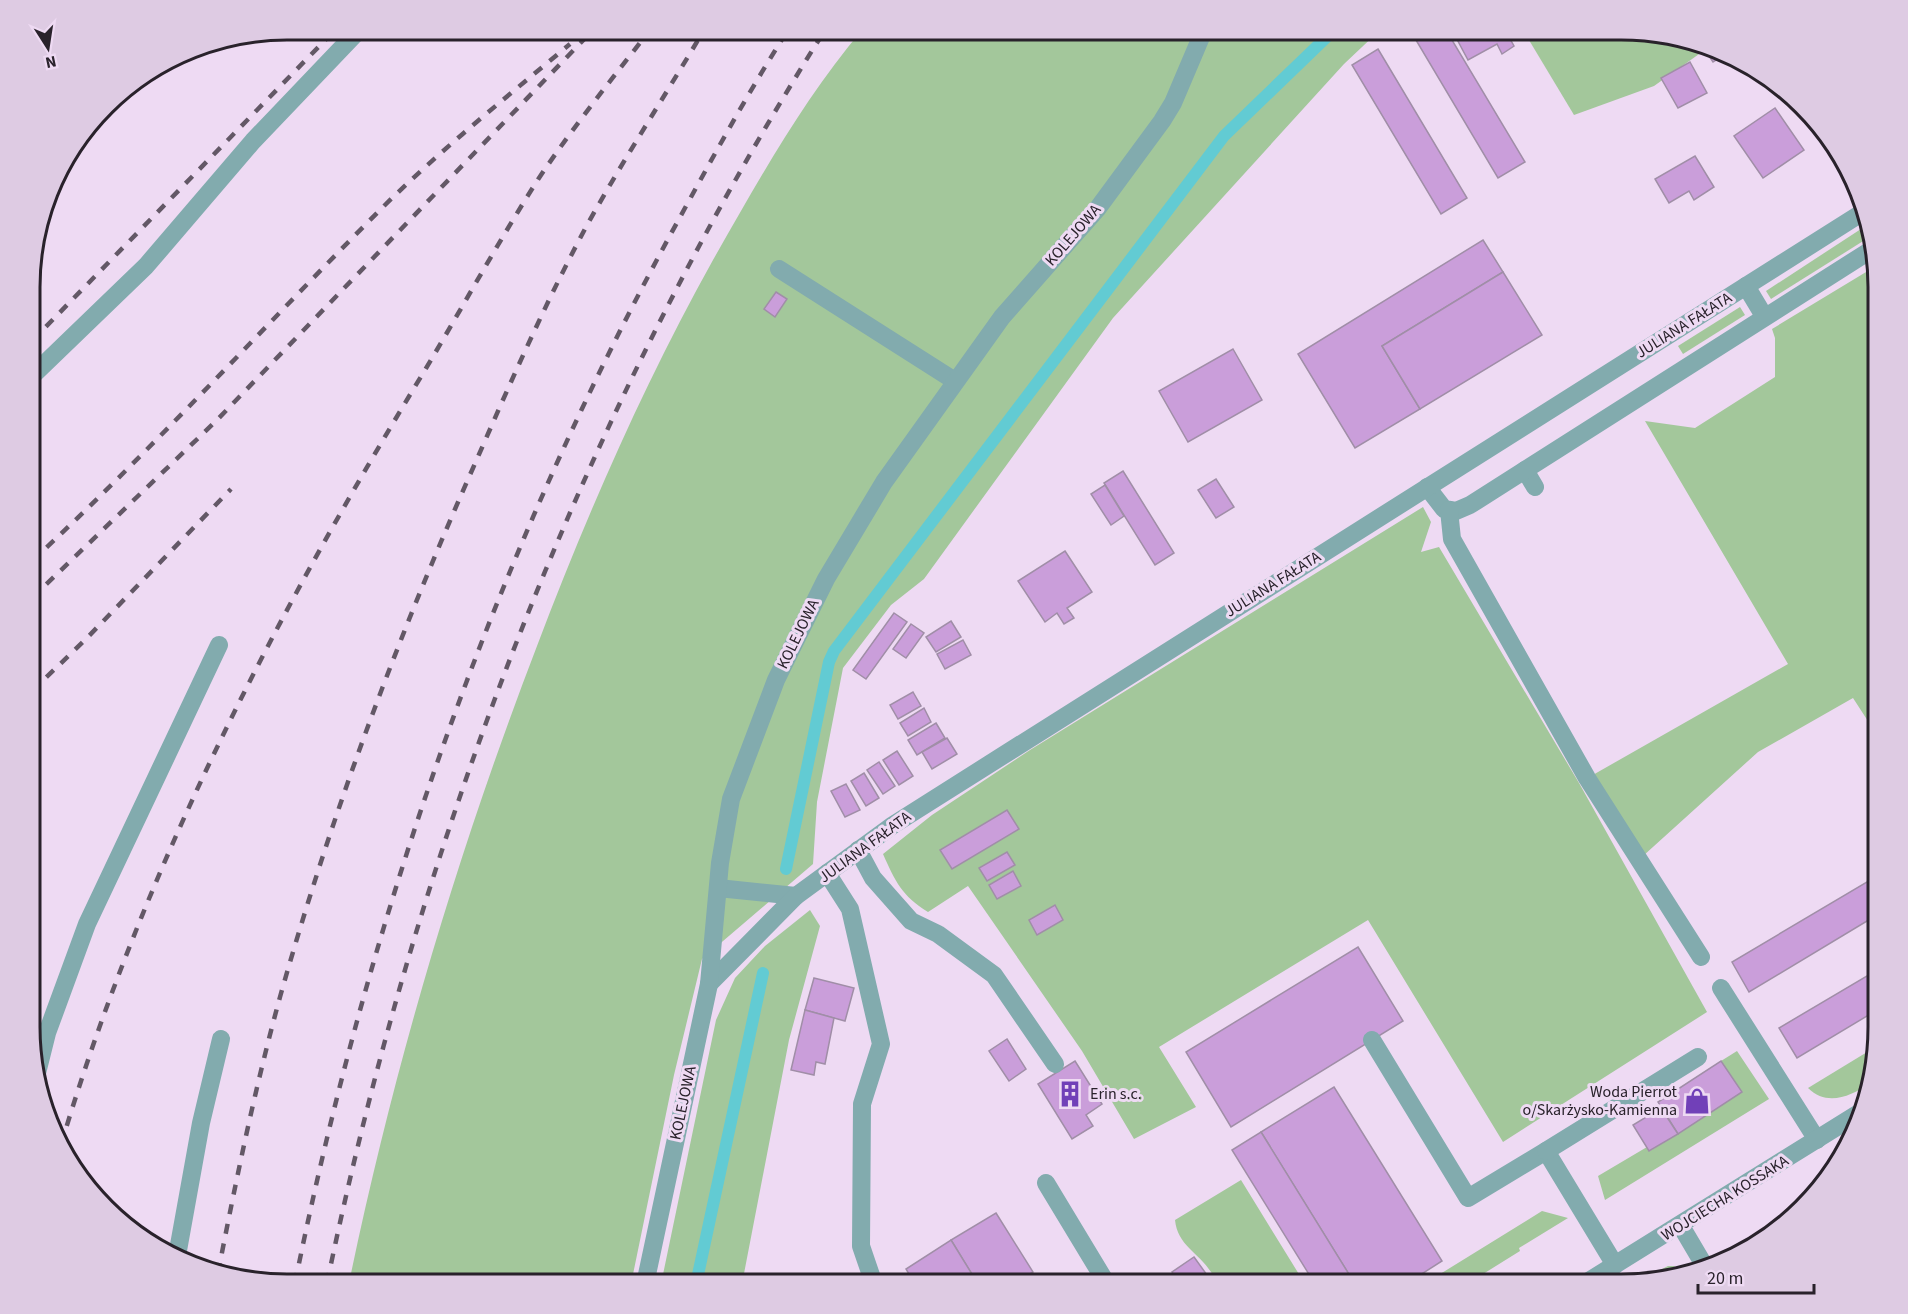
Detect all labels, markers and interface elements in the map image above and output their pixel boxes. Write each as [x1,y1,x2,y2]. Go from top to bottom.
north arrow [18,18,78,78]
text: N [43,50,58,74]
street label: KOLEJOWA [1040,199,1106,271]
street label: JULIANA FAŁATA [1632,287,1736,363]
street label: JULIANA FAŁATA [1221,546,1325,622]
street label: KOLEJOWA [772,595,825,673]
street label: JULIANA FAŁATA [814,806,916,888]
street label: KOLEJOWA [664,1064,702,1142]
building icon: Erin s.c. [1055,1079,1085,1109]
place label: Woda Pierrot o/Skarżysko-Kamienna [1523,1081,1678,1121]
place label: Erin s.c. [1090,1083,1142,1105]
shop icon: Woda Pierrot o/Skarżysko-Kamienna [1682,1086,1712,1116]
street label: WOJCIECHA KOSSAKA [1657,1150,1793,1246]
scale bar [1698,1257,1814,1295]
text: 20 m [1707,1266,1743,1291]

